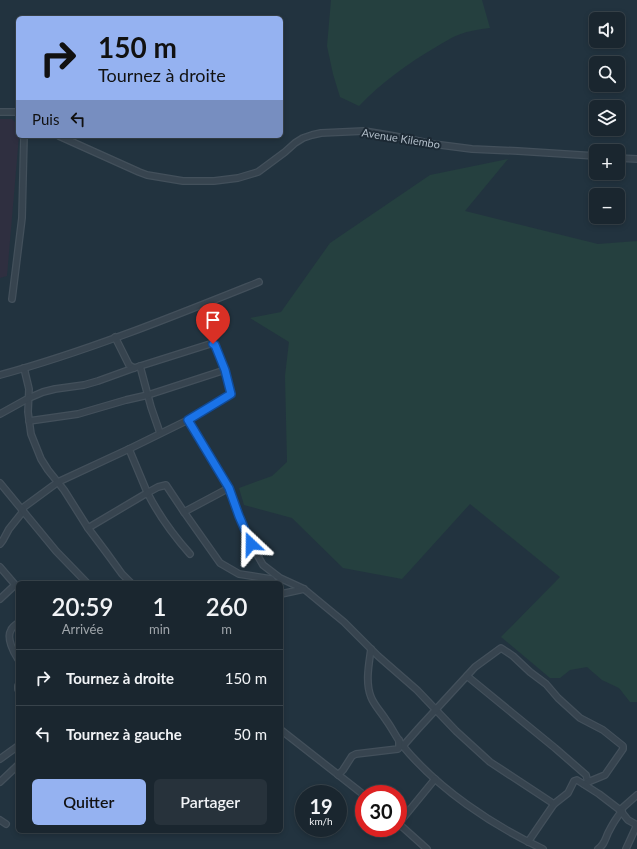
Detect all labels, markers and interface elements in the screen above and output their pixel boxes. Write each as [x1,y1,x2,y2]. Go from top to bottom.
map controls [589,12,625,224]
button: sound [589,12,625,48]
text: 150 m [98,30,177,64]
icon: right [32,32,84,84]
button: search [589,56,625,92]
text: Tournez à droite [98,64,226,86]
button: layers [589,100,625,136]
icon: left [67,108,89,130]
text: Puis [32,110,59,128]
street label: Avenue Kilembo [361,125,441,151]
button: + [589,144,625,180]
button: − [589,188,625,224]
pin [196,303,230,344]
icon: arrive [202,309,224,331]
position arrow [230,523,272,565]
text: 20:59 [52,592,113,621]
text: 1 [153,592,166,621]
text: 260 [206,592,247,621]
text: Arrivée [62,621,103,637]
text: min [149,621,170,637]
text: m [221,621,232,637]
icon: right [32,667,54,689]
text: Tournez à droite [66,669,174,687]
text: 150 m [225,669,267,687]
icon: left [32,723,54,745]
text: Tournez à gauche [66,725,182,743]
text: 50 m [233,725,267,743]
button: Quitter [32,779,146,825]
button: Partager [154,779,267,825]
speed limit sign: 30 [355,785,407,837]
text: 19 [309,794,333,818]
text: km/h [309,815,333,827]

